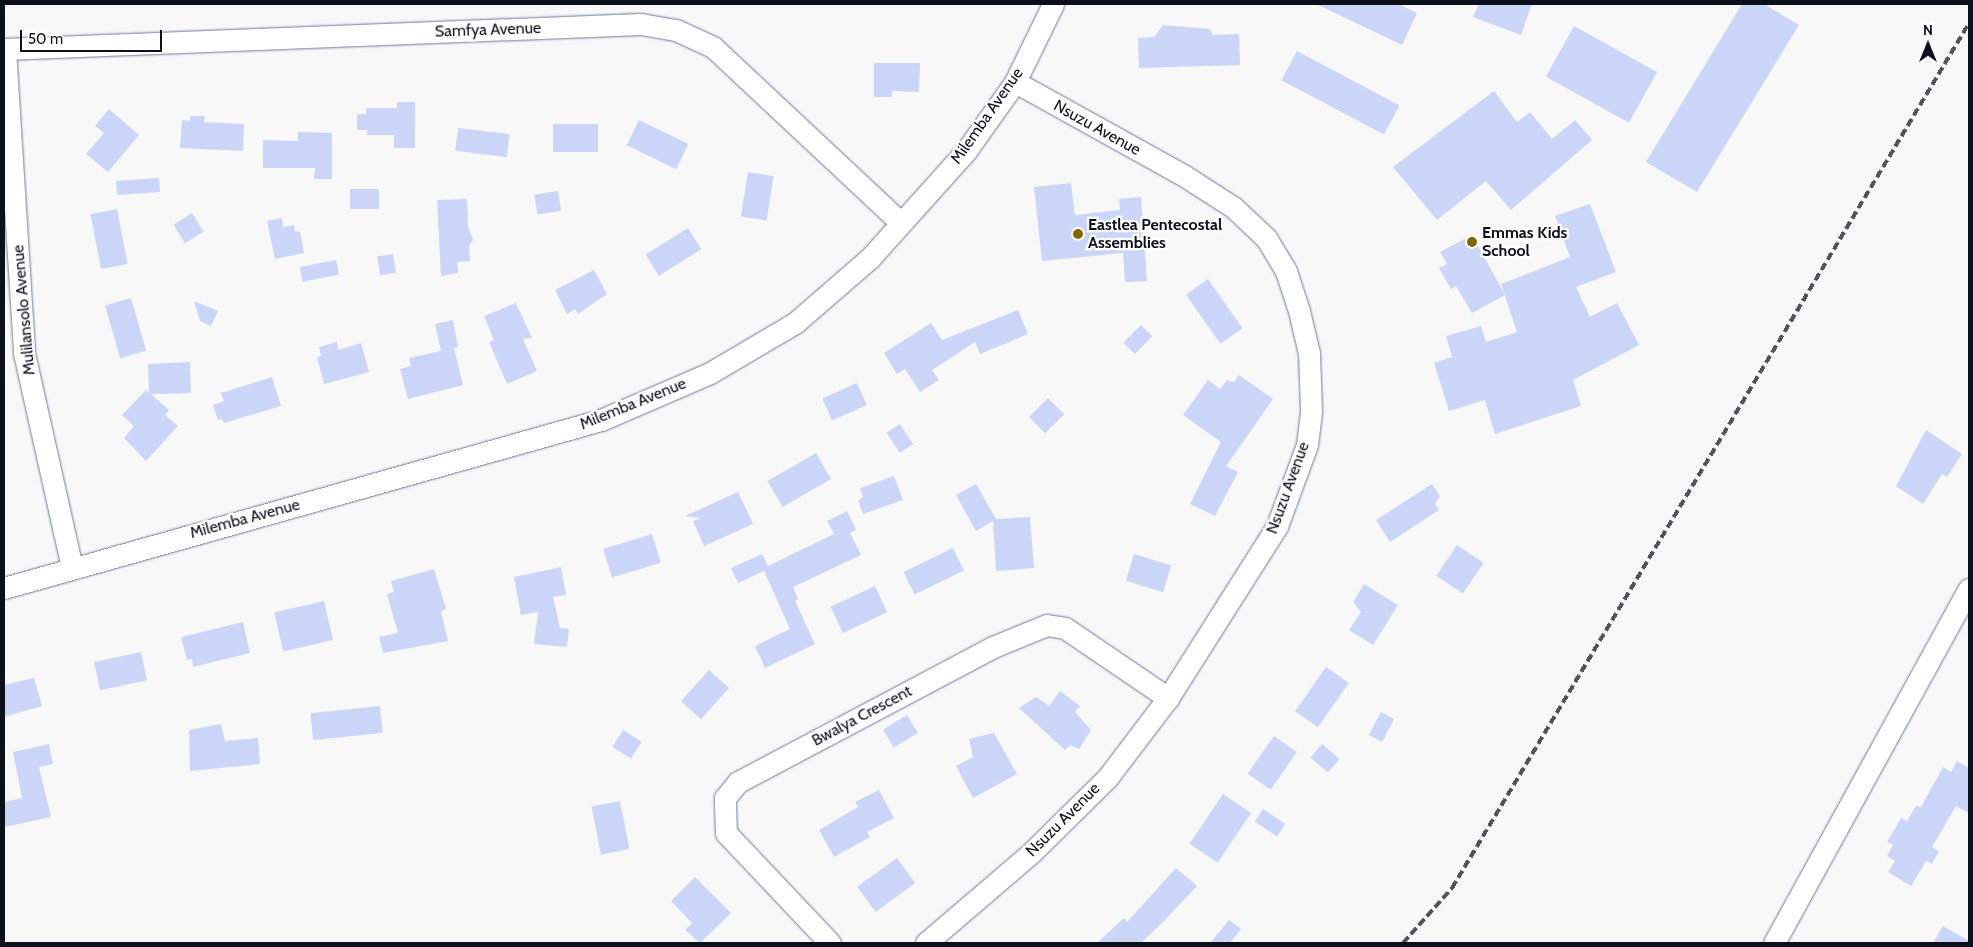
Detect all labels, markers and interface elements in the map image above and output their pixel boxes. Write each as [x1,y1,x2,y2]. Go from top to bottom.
street label: Samfya Avenue [435,19,541,41]
scale bar [22,20,165,52]
north arrow [1903,20,1953,70]
text: N [1923,21,1933,39]
text: 50 m [28,30,63,48]
street label: Milemba Avenue [947,64,1027,168]
street label: Nsuzu Avenue [1050,96,1144,160]
place label: Eastlea Pentecostal Assemblies [1088,215,1222,253]
place label: Emmas Kids School [1482,223,1567,261]
marker: Eastlea Pentecostal Assemblies [1072,228,1084,240]
marker: Emmas Kids School [1466,236,1478,248]
street label: Mulilansolo Avenue [9,244,39,376]
street label: Milemba Avenue [577,374,689,434]
street label: Nsuzu Avenue [1262,439,1314,537]
street label: Milemba Avenue [188,495,302,543]
street label: Bwalya Crescent [809,682,915,750]
street label: Nsuzu Avenue [1022,779,1104,861]

